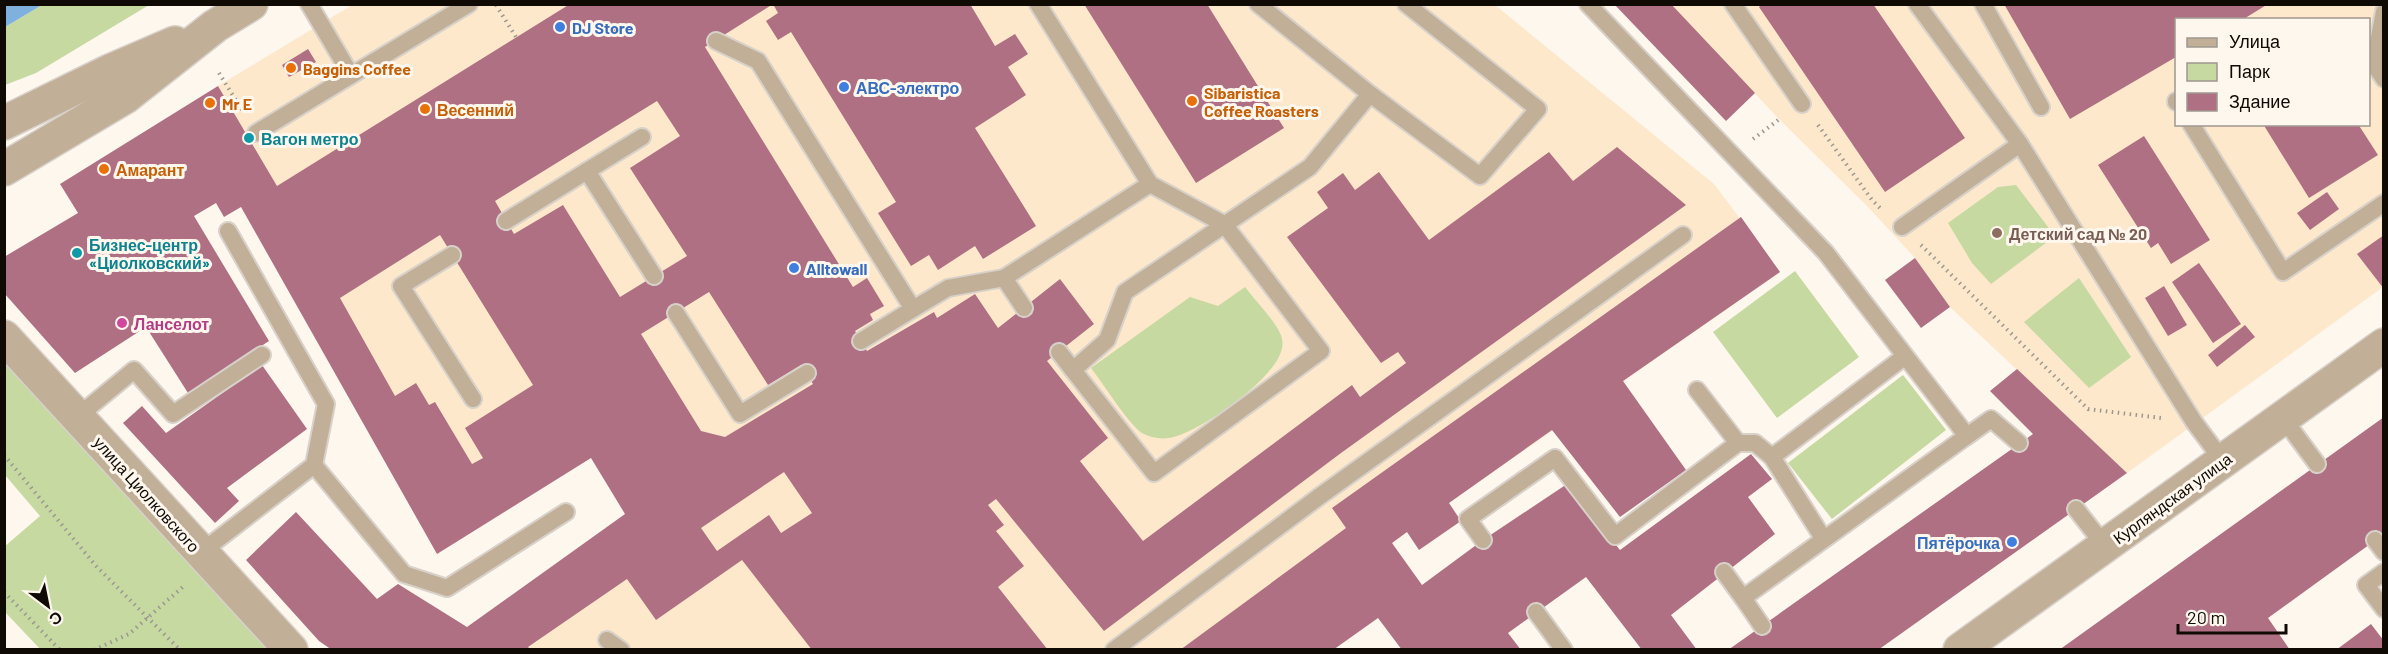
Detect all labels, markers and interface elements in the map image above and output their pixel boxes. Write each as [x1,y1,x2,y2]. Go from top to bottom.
place label: DJ Store [572,18,634,37]
legend [2175,18,2370,126]
marker: DJ Store [553,20,567,34]
text: Улица [2229,30,2281,52]
place label: Baggins Coffee [303,59,411,78]
text: Парк [2229,60,2270,82]
marker: Baggins Coffee [284,61,298,75]
place label: АВС-электро [856,78,960,97]
marker: АВС-электро [837,80,851,94]
place label: Sibaristica Coffee Roasters [1204,83,1319,120]
text: Здание [2229,90,2290,112]
place label: Mr E [222,94,252,113]
marker: Sibaristica Coffee Roasters [1185,94,1199,108]
marker: Mr E [203,96,217,110]
place label: Весенний [437,100,514,119]
marker: Весенний [418,102,432,116]
place label: Вагон метро [261,129,359,148]
marker: Вагон метро [242,131,256,145]
place label: Амарант [116,160,184,179]
marker: Амарант [97,162,111,176]
place label: Детский сад № 20 [2009,224,2147,243]
marker: Детский сад № 20 [1990,226,2004,240]
place label: Бизнес-центр «Циолковский» [89,235,210,272]
marker: Бизнес-центр «Циолковский» [70,246,84,260]
place label: Alltowall [806,259,867,278]
marker: Alltowall [787,261,801,275]
place label: Ланселот [134,314,209,333]
marker: Ланселот [115,316,129,330]
street label: улица Циолковского [90,432,204,556]
street label: Курляндская улица [2109,449,2235,547]
place label: Пятёрочка [1917,533,2000,552]
marker: Пятёрочка [2005,535,2019,549]
north arrow [18,576,78,636]
scale bar [2178,597,2286,635]
text: 20 m [2187,606,2225,628]
text: С [46,608,66,630]

